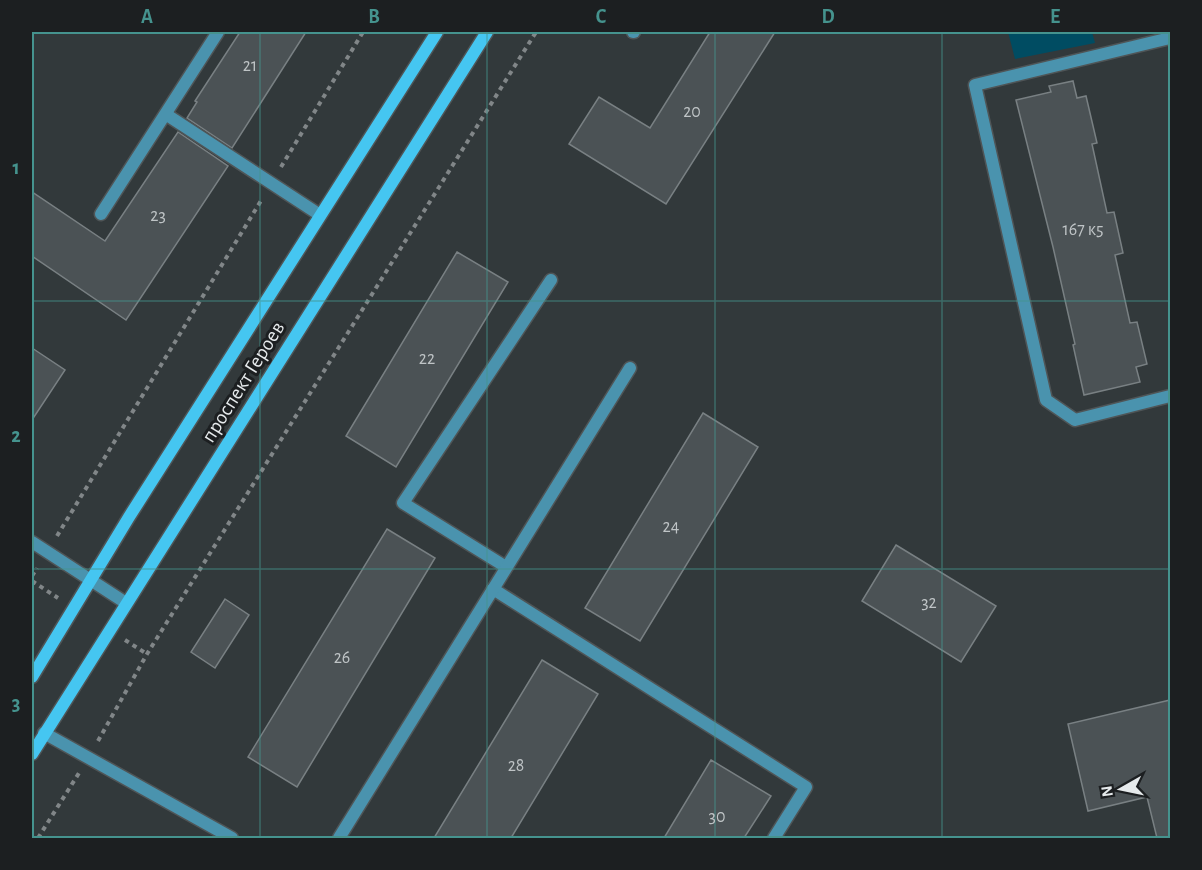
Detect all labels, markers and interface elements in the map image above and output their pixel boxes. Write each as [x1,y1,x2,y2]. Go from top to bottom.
text: A [141,7,153,27]
text: B [368,7,380,27]
text: C [596,7,607,27]
text: D [821,7,835,27]
text: E [1050,7,1060,27]
house number: 21 [243,57,257,75]
house number: 20 [683,103,701,121]
text: 1 [12,158,20,178]
house number: 23 [150,207,166,225]
house number: 167 к5 [1063,221,1103,239]
street label: проспект Героев [197,318,289,446]
house number: 22 [419,350,435,368]
text: 2 [11,426,21,446]
house number: 24 [663,518,680,536]
house number: 32 [921,594,937,612]
house number: 26 [334,649,350,667]
text: 3 [12,694,20,714]
house number: 28 [508,757,524,775]
north arrow [1091,759,1151,819]
text: N [1098,784,1116,798]
house number: 30 [709,808,725,826]

